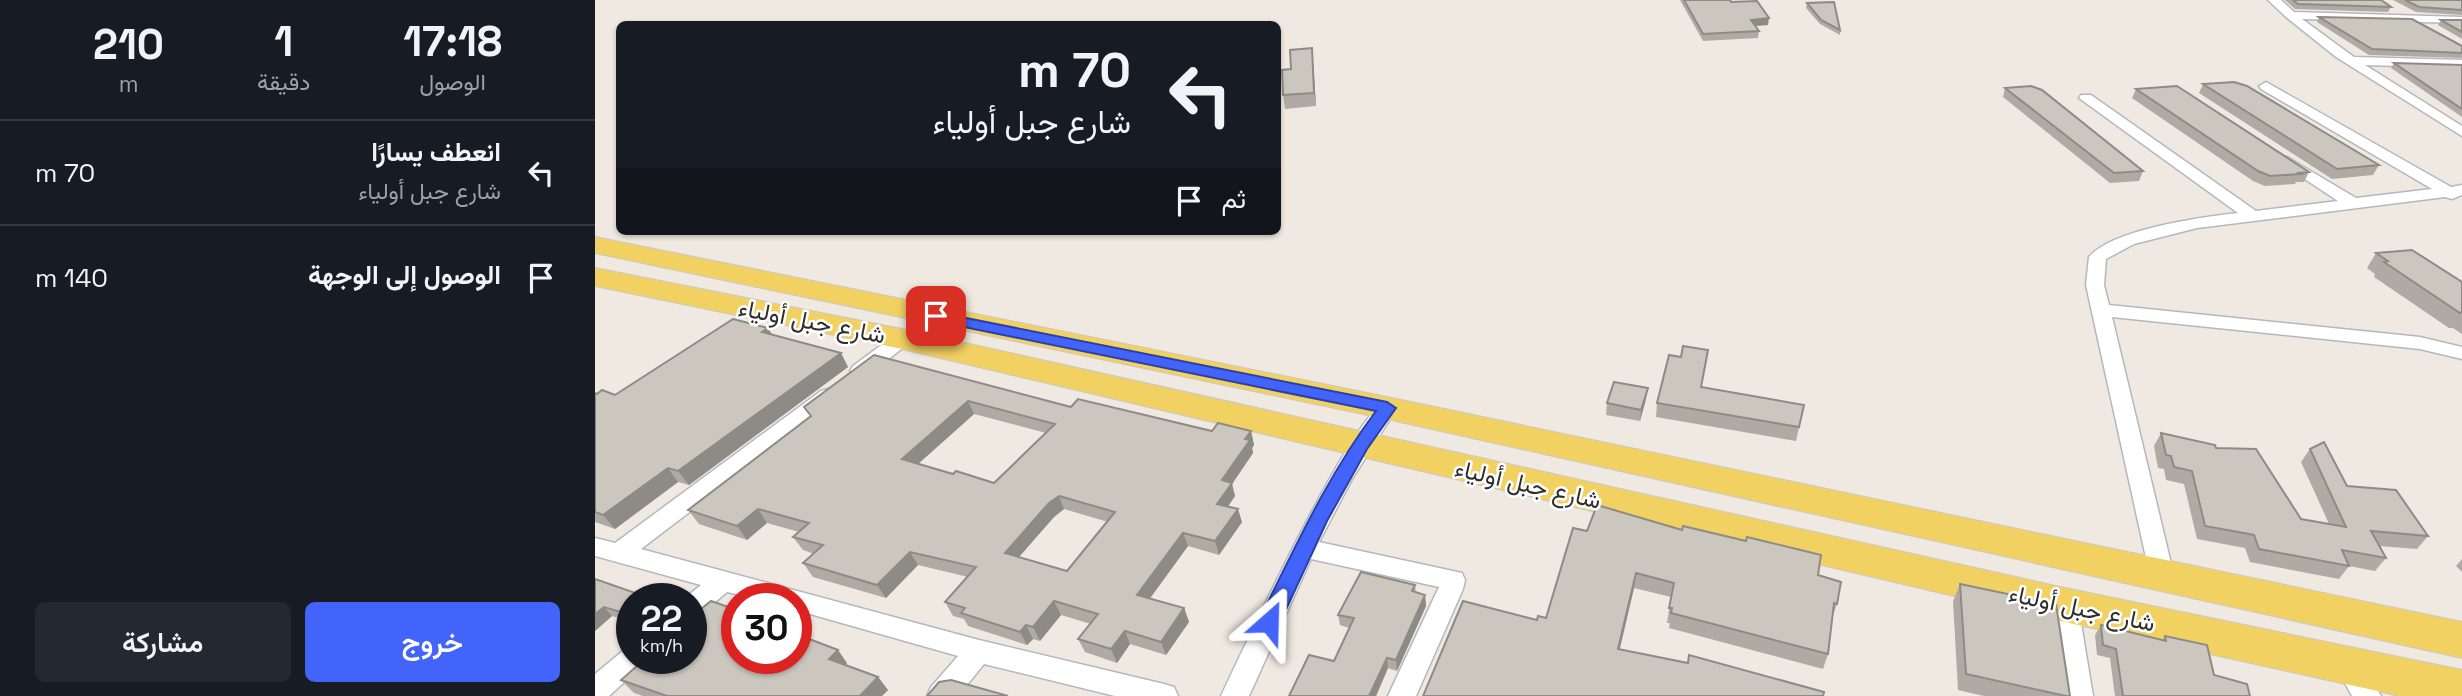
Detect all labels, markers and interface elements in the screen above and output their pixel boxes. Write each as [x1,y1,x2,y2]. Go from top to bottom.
text: 1 [274,15,293,68]
text: 17:18 [403,15,502,68]
text: 210 [93,18,164,71]
text: 70 m [1018,39,1131,101]
icon: left [1155,49,1246,140]
text: دقيقة [257,67,310,97]
text: الوصول [419,67,486,97]
text: m [119,69,138,99]
text: شارع جبل أولياء [932,102,1131,142]
text: انعطف يسارًا [371,135,501,169]
icon: left [522,154,560,192]
text: 70 m [35,156,95,190]
text: شارع جبل أولياء [358,176,501,206]
icon: arrive [1170,182,1208,220]
text: ثم [1222,182,1246,216]
text: الوصول إلى الوجهة [308,258,501,292]
icon: arrive [522,259,560,297]
text: 140 m [35,261,108,295]
pin [906,286,966,346]
street label: شارع جبل أولياء [736,292,888,351]
icon: arrive [917,297,955,335]
street label: شارع جبل أولياء [1452,452,1604,517]
street label: شارع جبل أولياء [2006,577,2158,640]
speed limit sign: 30 [721,583,812,674]
position arrow [1232,585,1306,659]
text: 22 [641,597,682,641]
button: مشاركة [35,602,291,682]
button: خروج [305,602,560,682]
text: km/h [640,634,683,657]

